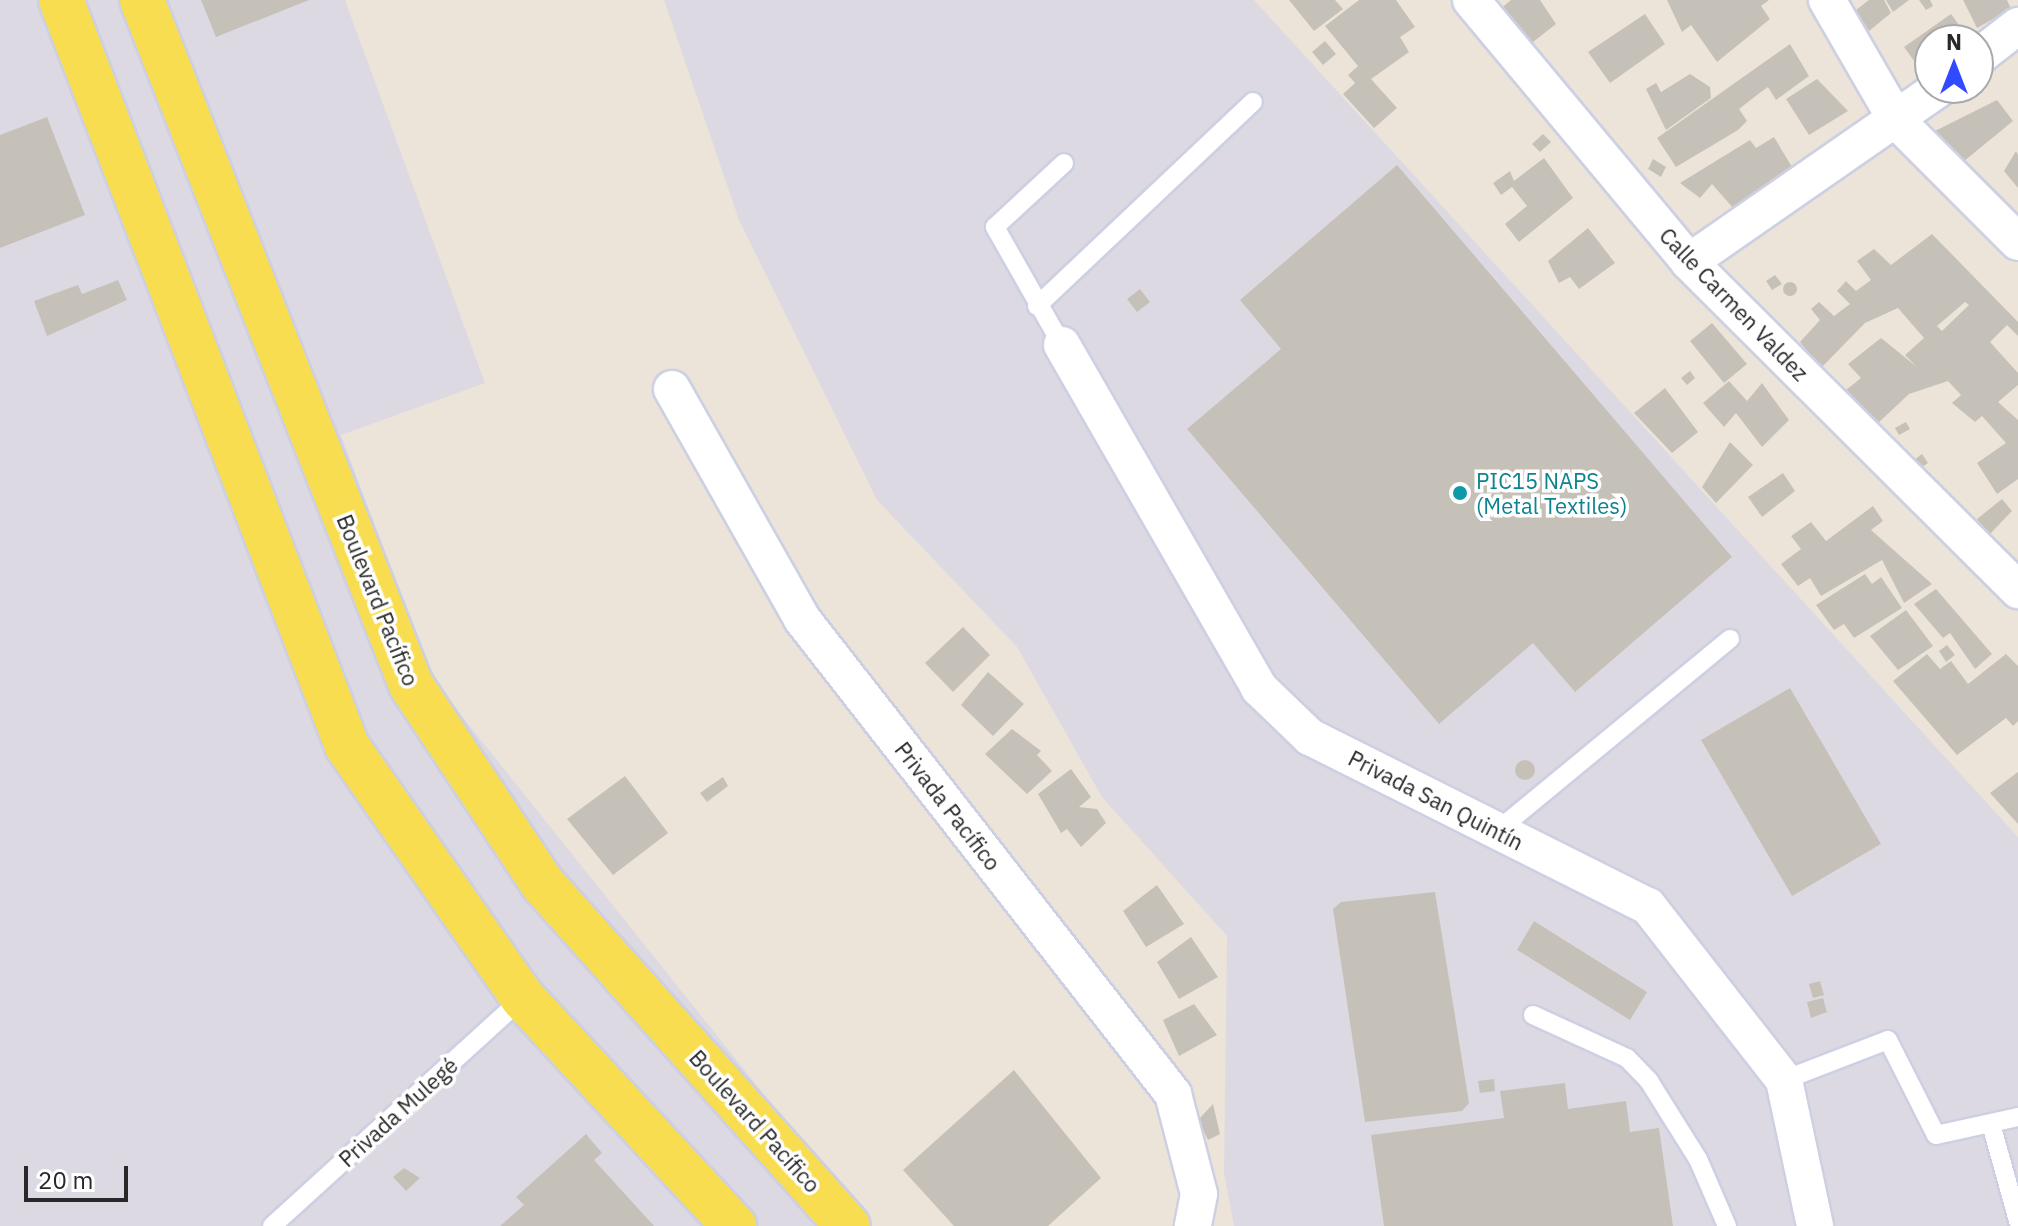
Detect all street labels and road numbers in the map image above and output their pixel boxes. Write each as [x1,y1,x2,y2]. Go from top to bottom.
street label: Calle Carmen Valdez [1654,222,1814,386]
street label: Boulevard Pacífico [332,510,424,690]
street label: Privada Pacífico [890,736,1006,876]
street label: Privada San Quintín [1344,744,1528,856]
street label: Boulevard Pacífico [684,1044,826,1198]
street label: Privada Mulegé [333,1052,463,1172]

